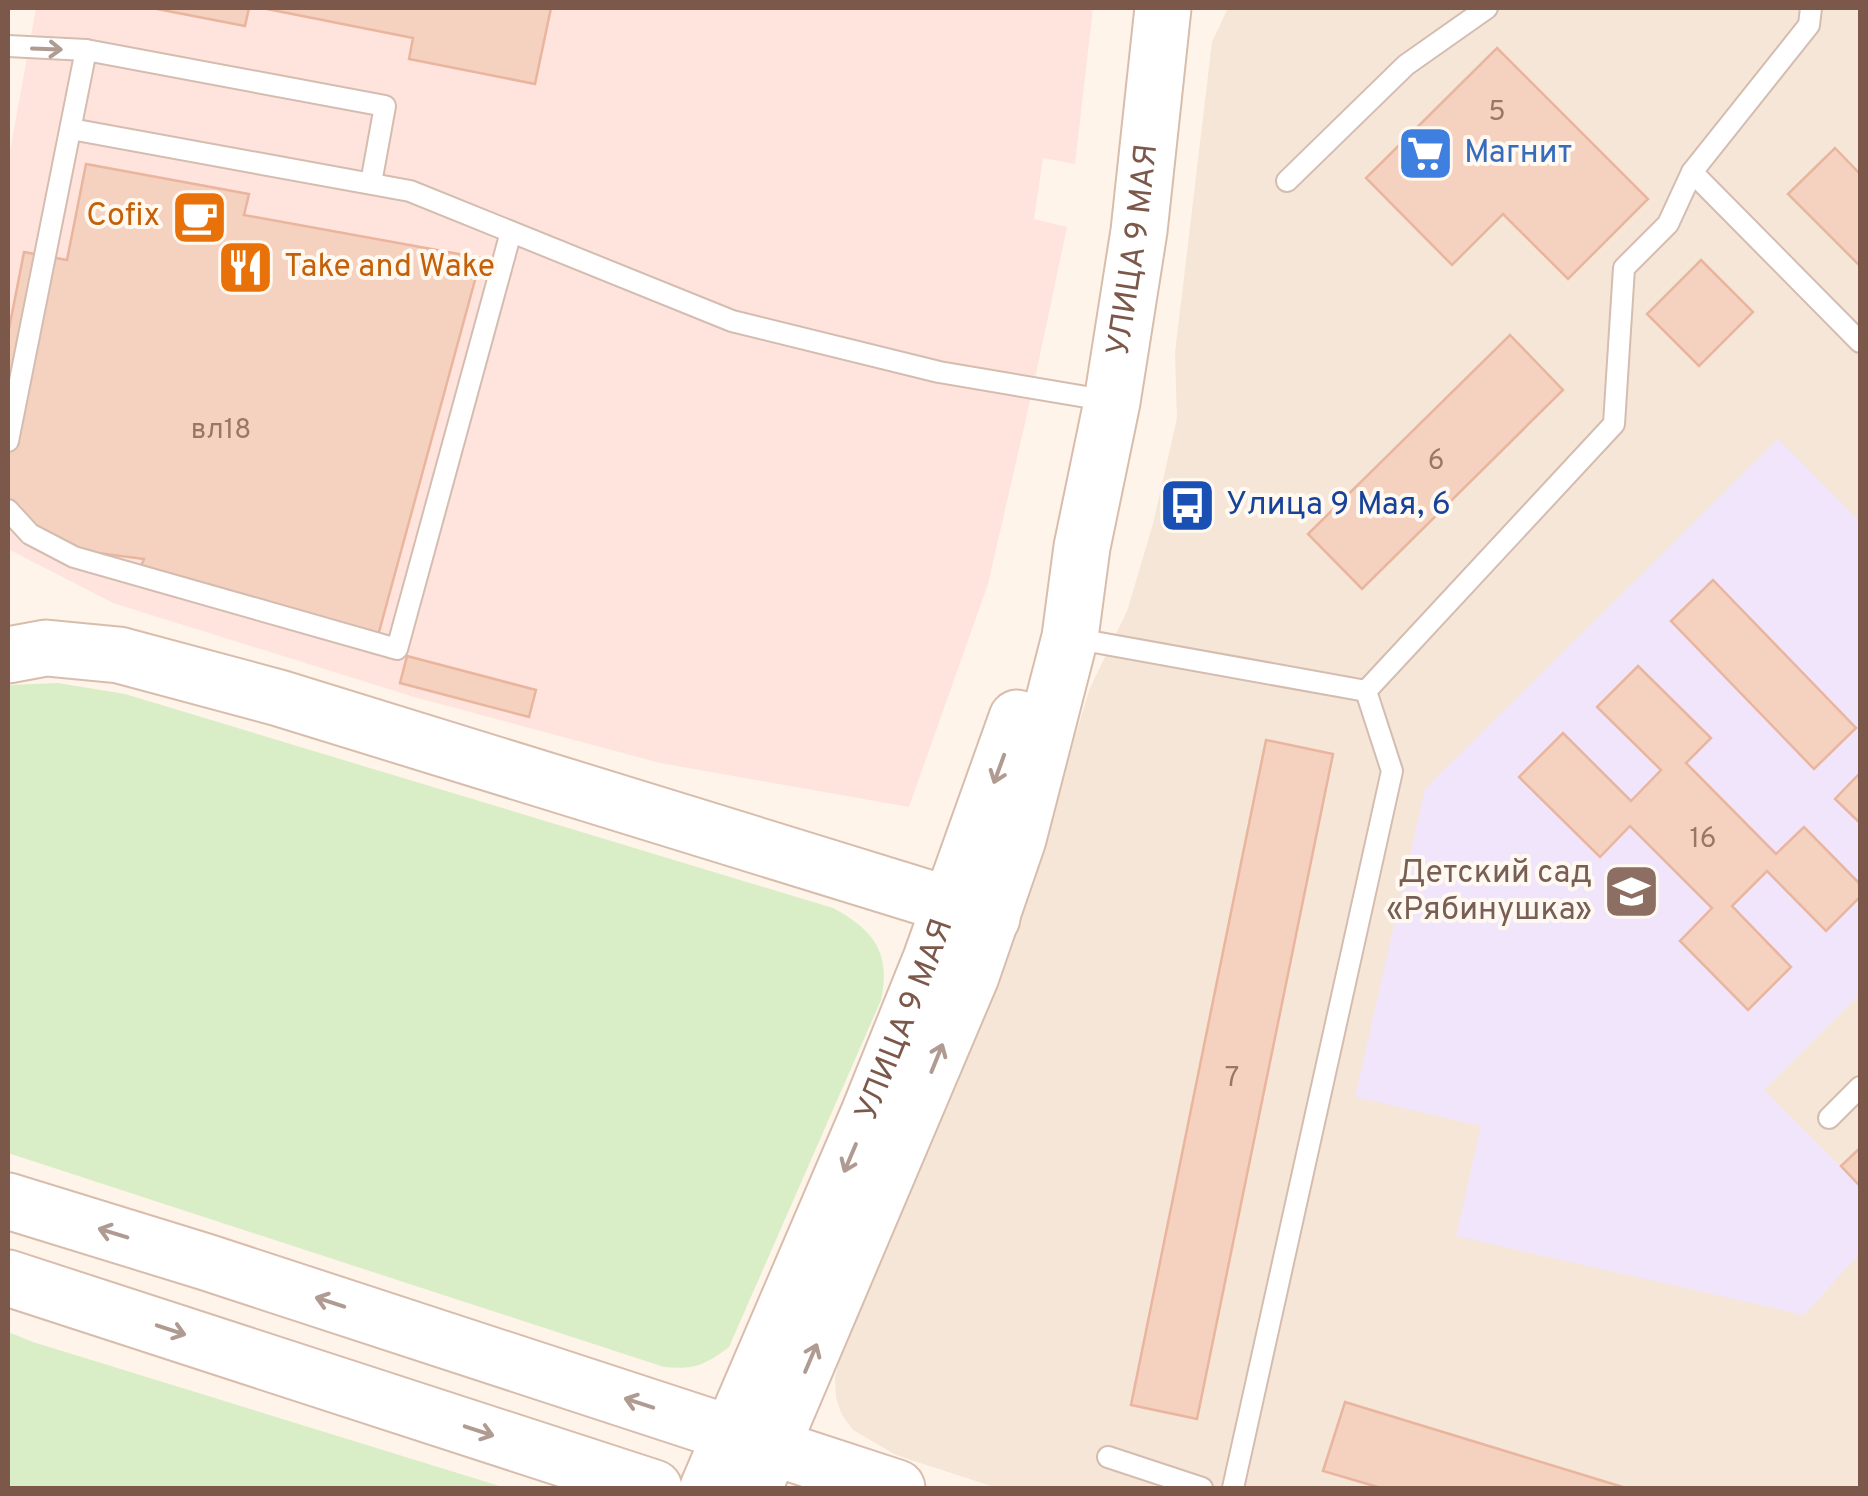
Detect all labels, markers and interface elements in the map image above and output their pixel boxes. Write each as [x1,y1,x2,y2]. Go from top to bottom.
one-way arrow [30,39,62,58]
house number: 5 [1488,95,1506,131]
supermarket icon: Магнит [1395,124,1455,184]
place label: Магнит [1464,134,1572,174]
street label: УЛИЦА 9 МАЯ [1100,142,1168,359]
cafe icon: Cofix [169,187,229,247]
place label: Cofix [86,197,160,237]
restaurant icon: Take and Wake [215,238,275,298]
place label: Take and Wake [284,248,495,288]
house number: вл18 [191,413,251,449]
house number: 6 [1428,444,1444,480]
bus stop icon: Улица 9 Мая, 6 [1157,476,1217,536]
place label: Улица 9 Мая, 6 [1226,486,1451,526]
one-way arrow [989,753,1007,784]
house number: 16 [1689,822,1717,858]
place label: Детский сад «Рябинушка» [1386,854,1592,931]
school or university icon: Детский сад «Рябинушка» [1601,862,1661,922]
street label: УЛИЦА 9 МАЯ [848,914,964,1127]
one-way arrow [929,1043,947,1074]
house number: 7 [1225,1061,1239,1097]
one-way arrow [840,1143,858,1173]
one-way arrow [98,1223,129,1241]
one-way arrow [315,1292,347,1310]
one-way arrow [154,1322,186,1340]
one-way arrow [803,1343,821,1374]
one-way arrow [624,1392,656,1410]
one-way arrow [463,1424,495,1442]

